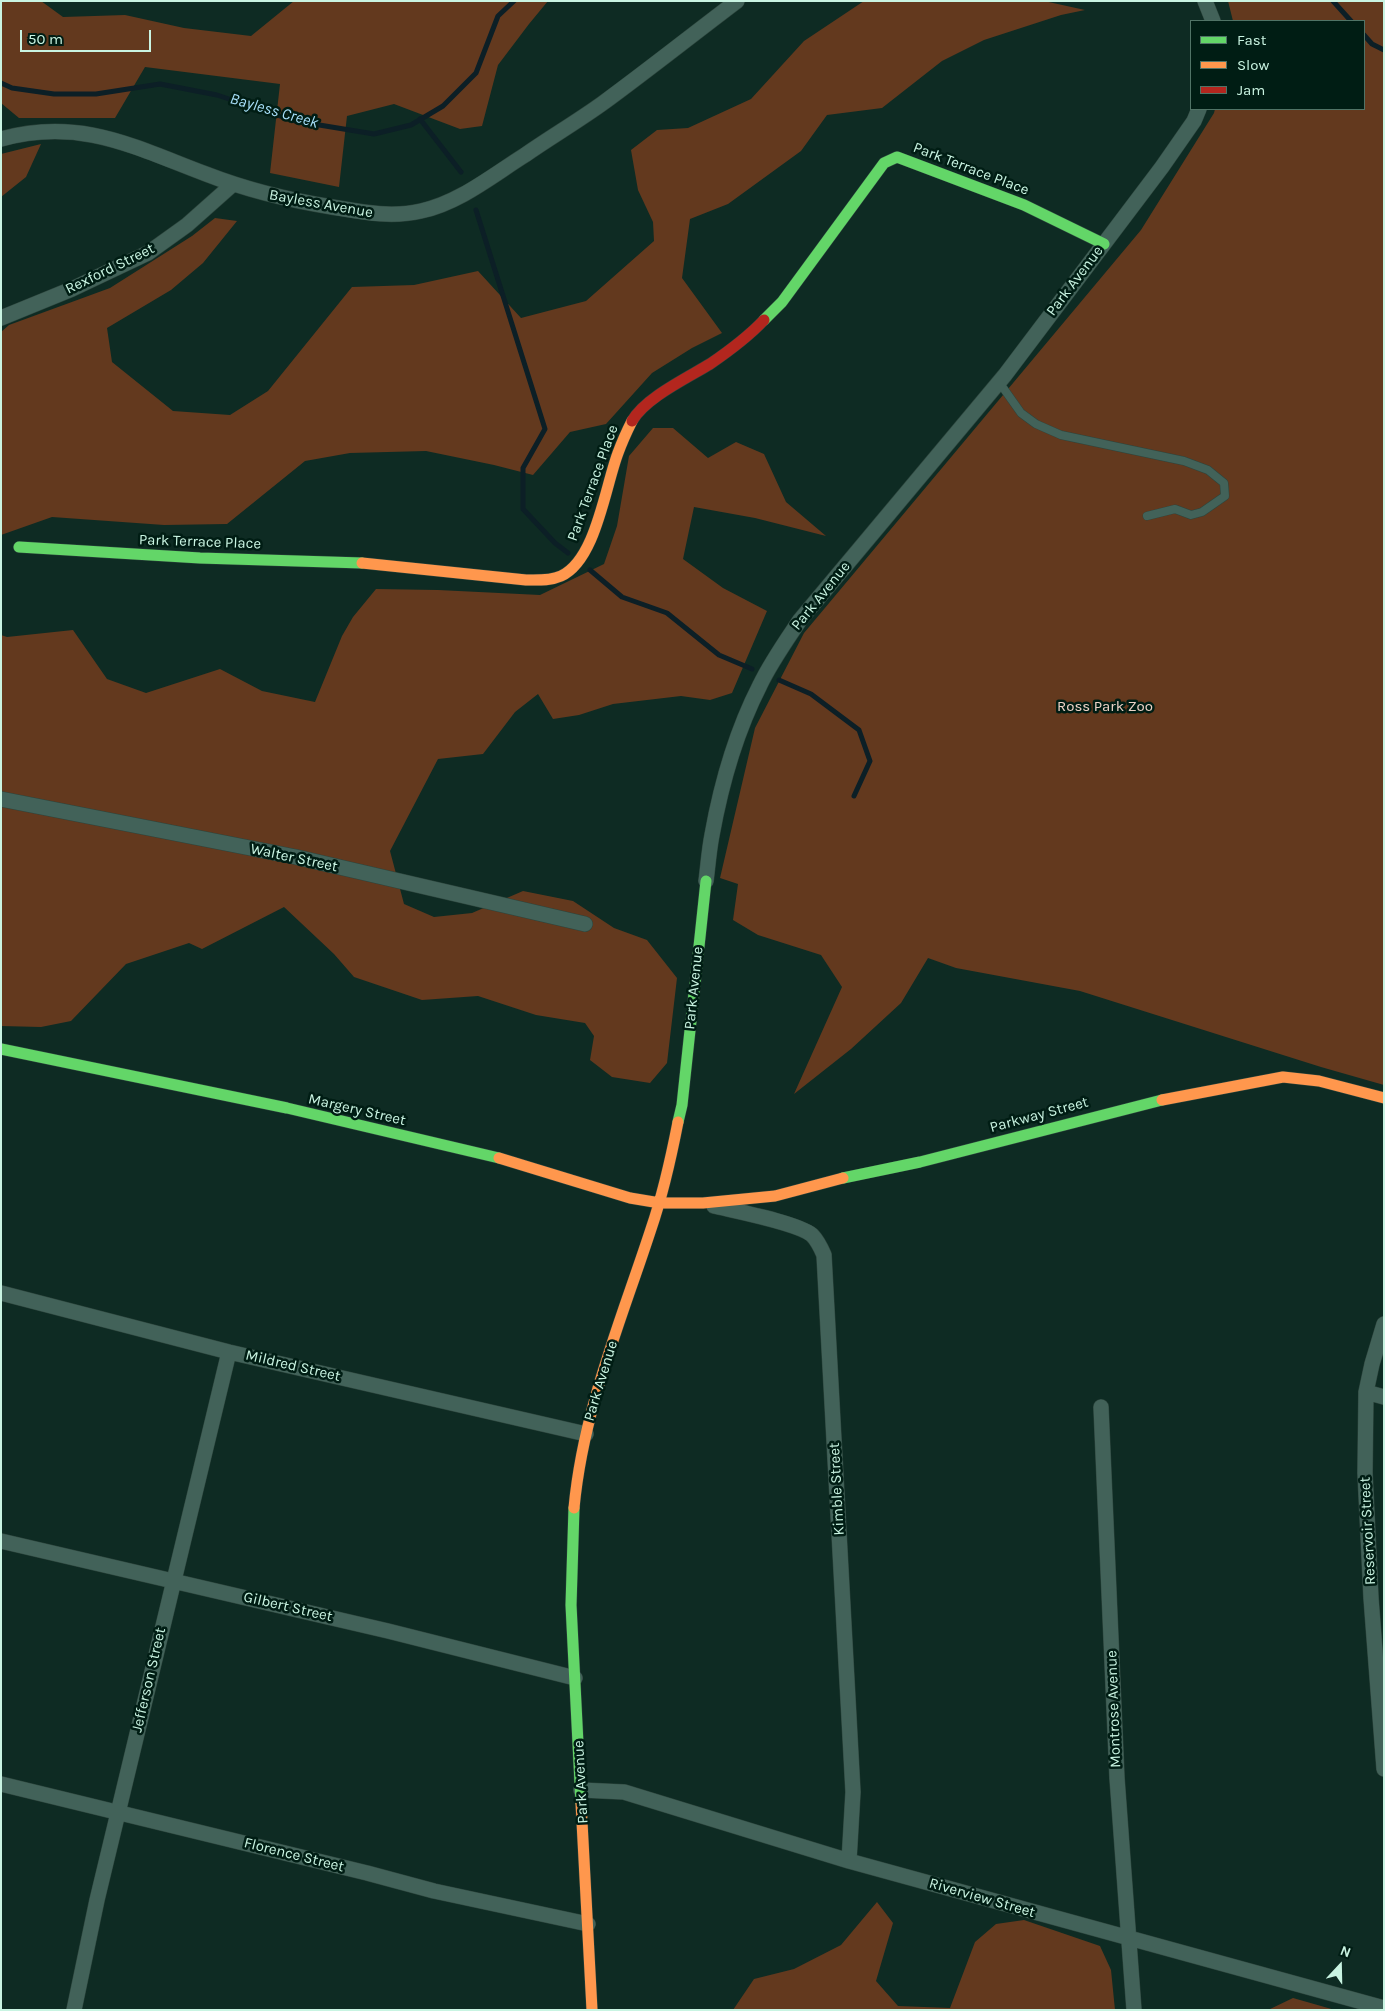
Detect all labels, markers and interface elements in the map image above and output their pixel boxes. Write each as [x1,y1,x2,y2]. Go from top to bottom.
scale bar [22,20,154,52]
legend [1190,20,1365,110]
text: 50 m [28,30,63,48]
text: Fast [1237,31,1266,49]
text: Slow [1237,56,1269,74]
text: Jam [1237,81,1265,99]
water label: Bayless Creek [227,89,321,133]
street label: Park Terrace Place [911,139,1031,199]
street label: Bayless Avenue [268,186,374,222]
street label: Rexford Street [62,240,158,298]
street label: Park Avenue [1043,242,1107,320]
street label: Park Terrace Place [564,422,622,544]
street label: Park Terrace Place [139,531,261,553]
street label: Park Avenue [788,558,854,634]
park label: Ross Park Zoo [1057,698,1153,716]
street label: Walter Street [249,840,339,876]
street label: Park Avenue [681,946,707,1030]
street label: Margery Street [307,1090,407,1130]
street label: Parkway Street [988,1093,1090,1137]
street label: Park Avenue [580,1339,622,1423]
street label: Mildred Street [244,1346,342,1386]
street label: Kimble Street [826,1442,848,1536]
street label: Reservoir Street [1356,1476,1380,1586]
street label: Gilbert Street [242,1588,334,1626]
street label: Jefferson Street [128,1626,170,1734]
street label: Montrose Avenue [1103,1650,1125,1768]
street label: Park Avenue [570,1740,592,1824]
street label: Florence Street [242,1834,346,1876]
street label: Riverview Street [927,1874,1037,1922]
north arrow [1315,1941,1365,1991]
text: N [1338,1942,1353,1961]

